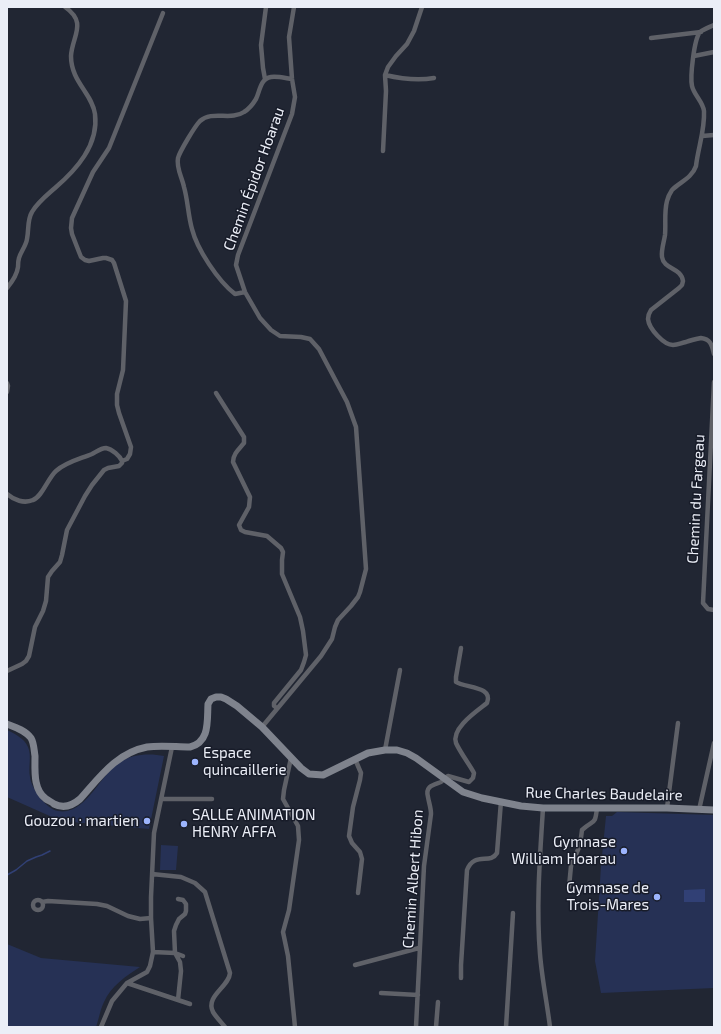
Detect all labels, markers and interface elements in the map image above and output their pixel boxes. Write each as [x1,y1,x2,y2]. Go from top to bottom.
street label: Chemin Épidor Hoarau [220,105,288,253]
street label: Chemin du Fargeau [684,434,708,564]
place label: Espace quincaillerie [203,744,287,779]
marker: Espace quincaillerie [190,757,200,767]
street label: Rue Charles Baudelaire [525,784,683,804]
place label: SALLE ANIMATION HENRY AFFA [192,806,316,841]
street label: Chemin Albert Hibon [399,809,427,949]
place label: Gouzou : martien [24,812,139,830]
marker: Gouzou : martien [142,816,152,826]
marker: SALLE ANIMATION HENRY AFFA [179,819,189,829]
place label: Gymnase William Hoarau [511,833,616,868]
marker: Gymnase William Hoarau [619,846,629,856]
place label: Gymnase de Trois-Mares [566,879,649,914]
marker: Gymnase de Trois-Mares [652,892,662,902]

